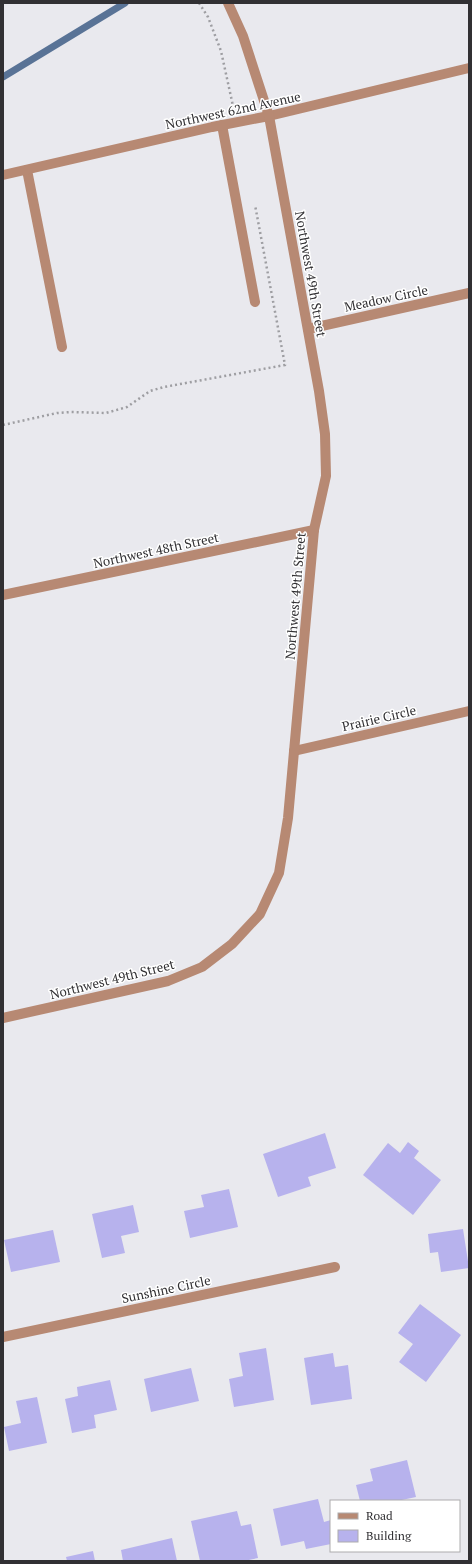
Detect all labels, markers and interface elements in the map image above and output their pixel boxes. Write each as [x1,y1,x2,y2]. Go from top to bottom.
street label: Northwest 62nd Avenue [164,87,302,133]
street label: Northwest 49th Street [291,210,331,339]
street label: Meadow Circle [343,280,429,316]
street label: Northwest 48th Street [92,528,221,572]
street label: Northwest 49th Street [280,531,310,660]
street label: Prairie Circle [340,701,418,735]
street label: Northwest 49th Street [48,955,176,1003]
street label: Sunshine Circle [120,1271,212,1307]
legend [330,1500,460,1552]
text: Road [366,1508,393,1523]
text: Building [366,1528,412,1543]

